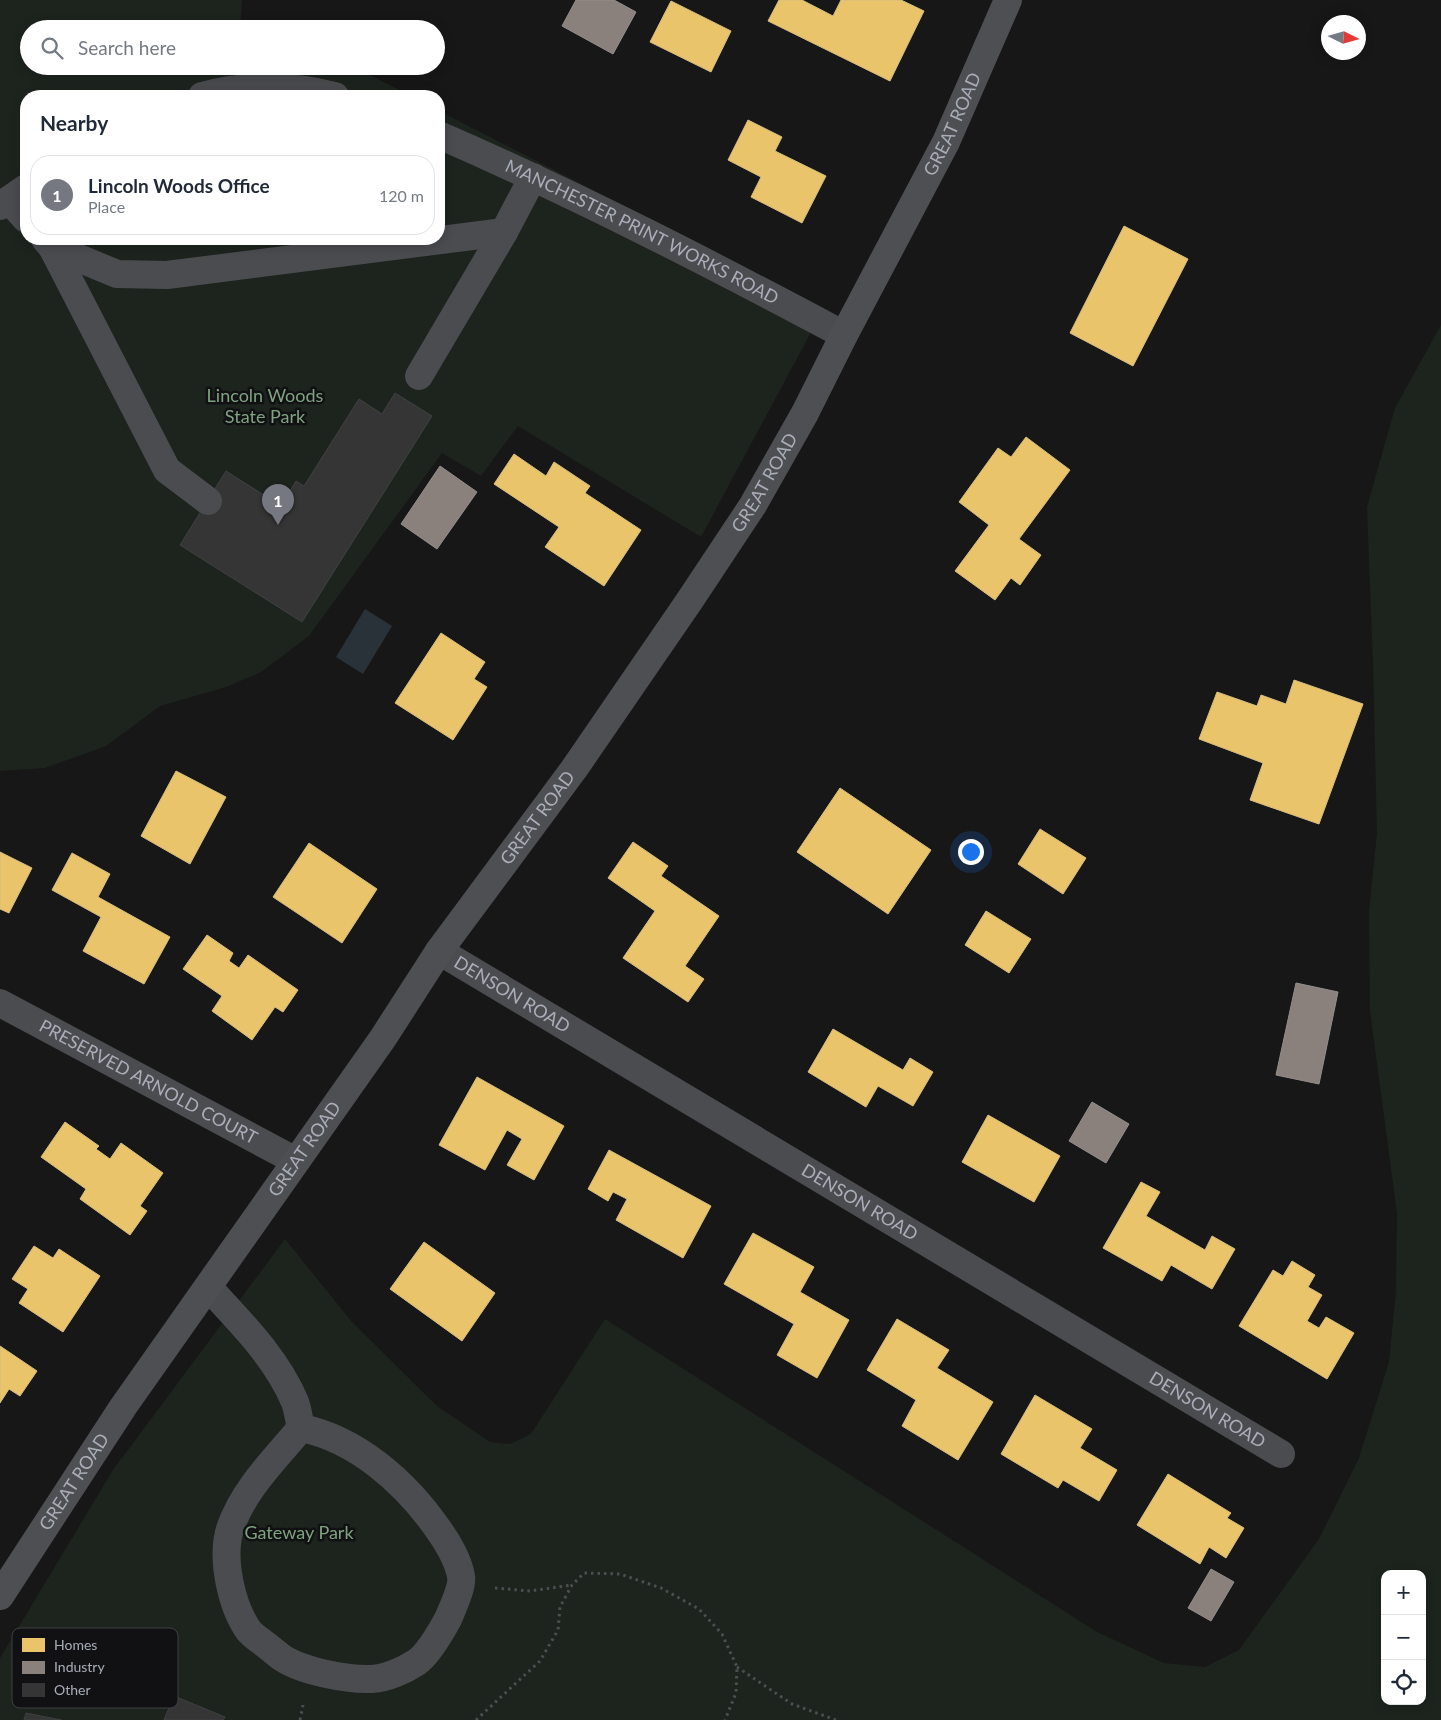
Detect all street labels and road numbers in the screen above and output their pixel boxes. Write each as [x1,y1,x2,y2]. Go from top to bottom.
street label: GREAT ROAD [918,69,985,179]
street label: MANCHESTER PRINT WORKS ROAD [502,154,783,308]
street label: GREAT ROAD [726,429,801,536]
street label: GREAT ROAD [495,766,579,869]
street label: DENSON ROAD [450,951,575,1037]
street label: PRESERVED ARNOLD COURT [36,1014,262,1149]
street label: GREAT ROAD [263,1097,345,1200]
street label: DENSON ROAD [798,1158,922,1245]
street label: DENSON ROAD [1146,1366,1270,1452]
street label: GREAT ROAD [34,1429,113,1534]

